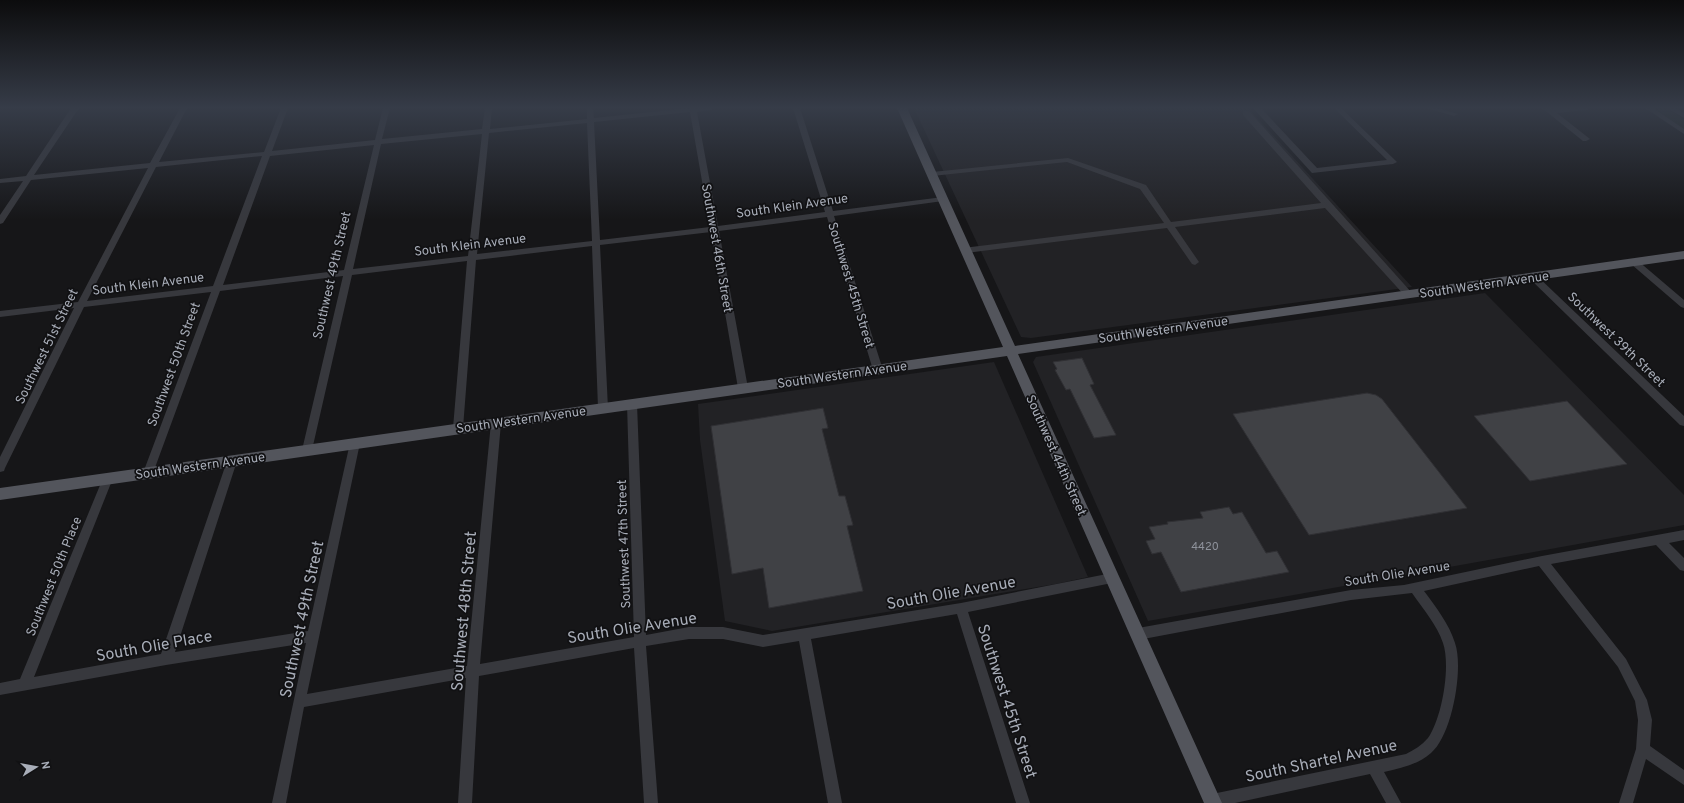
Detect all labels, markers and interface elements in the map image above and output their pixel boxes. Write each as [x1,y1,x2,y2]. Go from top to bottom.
street label: Southwest 46th Street [697,183,735,314]
street label: South Klein Avenue [735,191,849,223]
street label: Southwest 49th Street [310,210,355,341]
street label: Southwest 45th Street [823,221,877,351]
street label: South Klein Avenue [413,231,527,261]
street label: South Western Avenue [1418,269,1550,303]
street label: South Klein Avenue [91,270,205,300]
street label: Southwest 51st Street [13,287,83,407]
street label: Southwest 39th Street [1563,290,1668,391]
street label: Southwest 50th Street [145,300,205,429]
street label: South Western Avenue [1097,314,1229,348]
street label: South Western Avenue [776,359,908,393]
street label: Southwest 44th Street [1021,393,1089,519]
street label: South Western Avenue [455,404,587,438]
street label: South Western Avenue [134,450,266,484]
street label: Southwest 47th Street [615,479,635,609]
street label: Southwest 50th Place [24,515,86,639]
street label: Southwest 48th Street [448,530,482,692]
street label: Southwest 49th Street [276,539,329,700]
house number: 4420 [1191,540,1219,554]
street label: South Olie Avenue [1344,559,1451,591]
street label: South Olie Avenue [885,573,1018,615]
street label: South Olie Avenue [566,609,699,649]
street label: Southwest 45th Street [972,622,1041,781]
street label: South Olie Place [95,627,214,667]
street label: South Shartel Avenue [1244,736,1399,788]
north arrow [16,747,56,787]
text: N [37,760,52,770]

